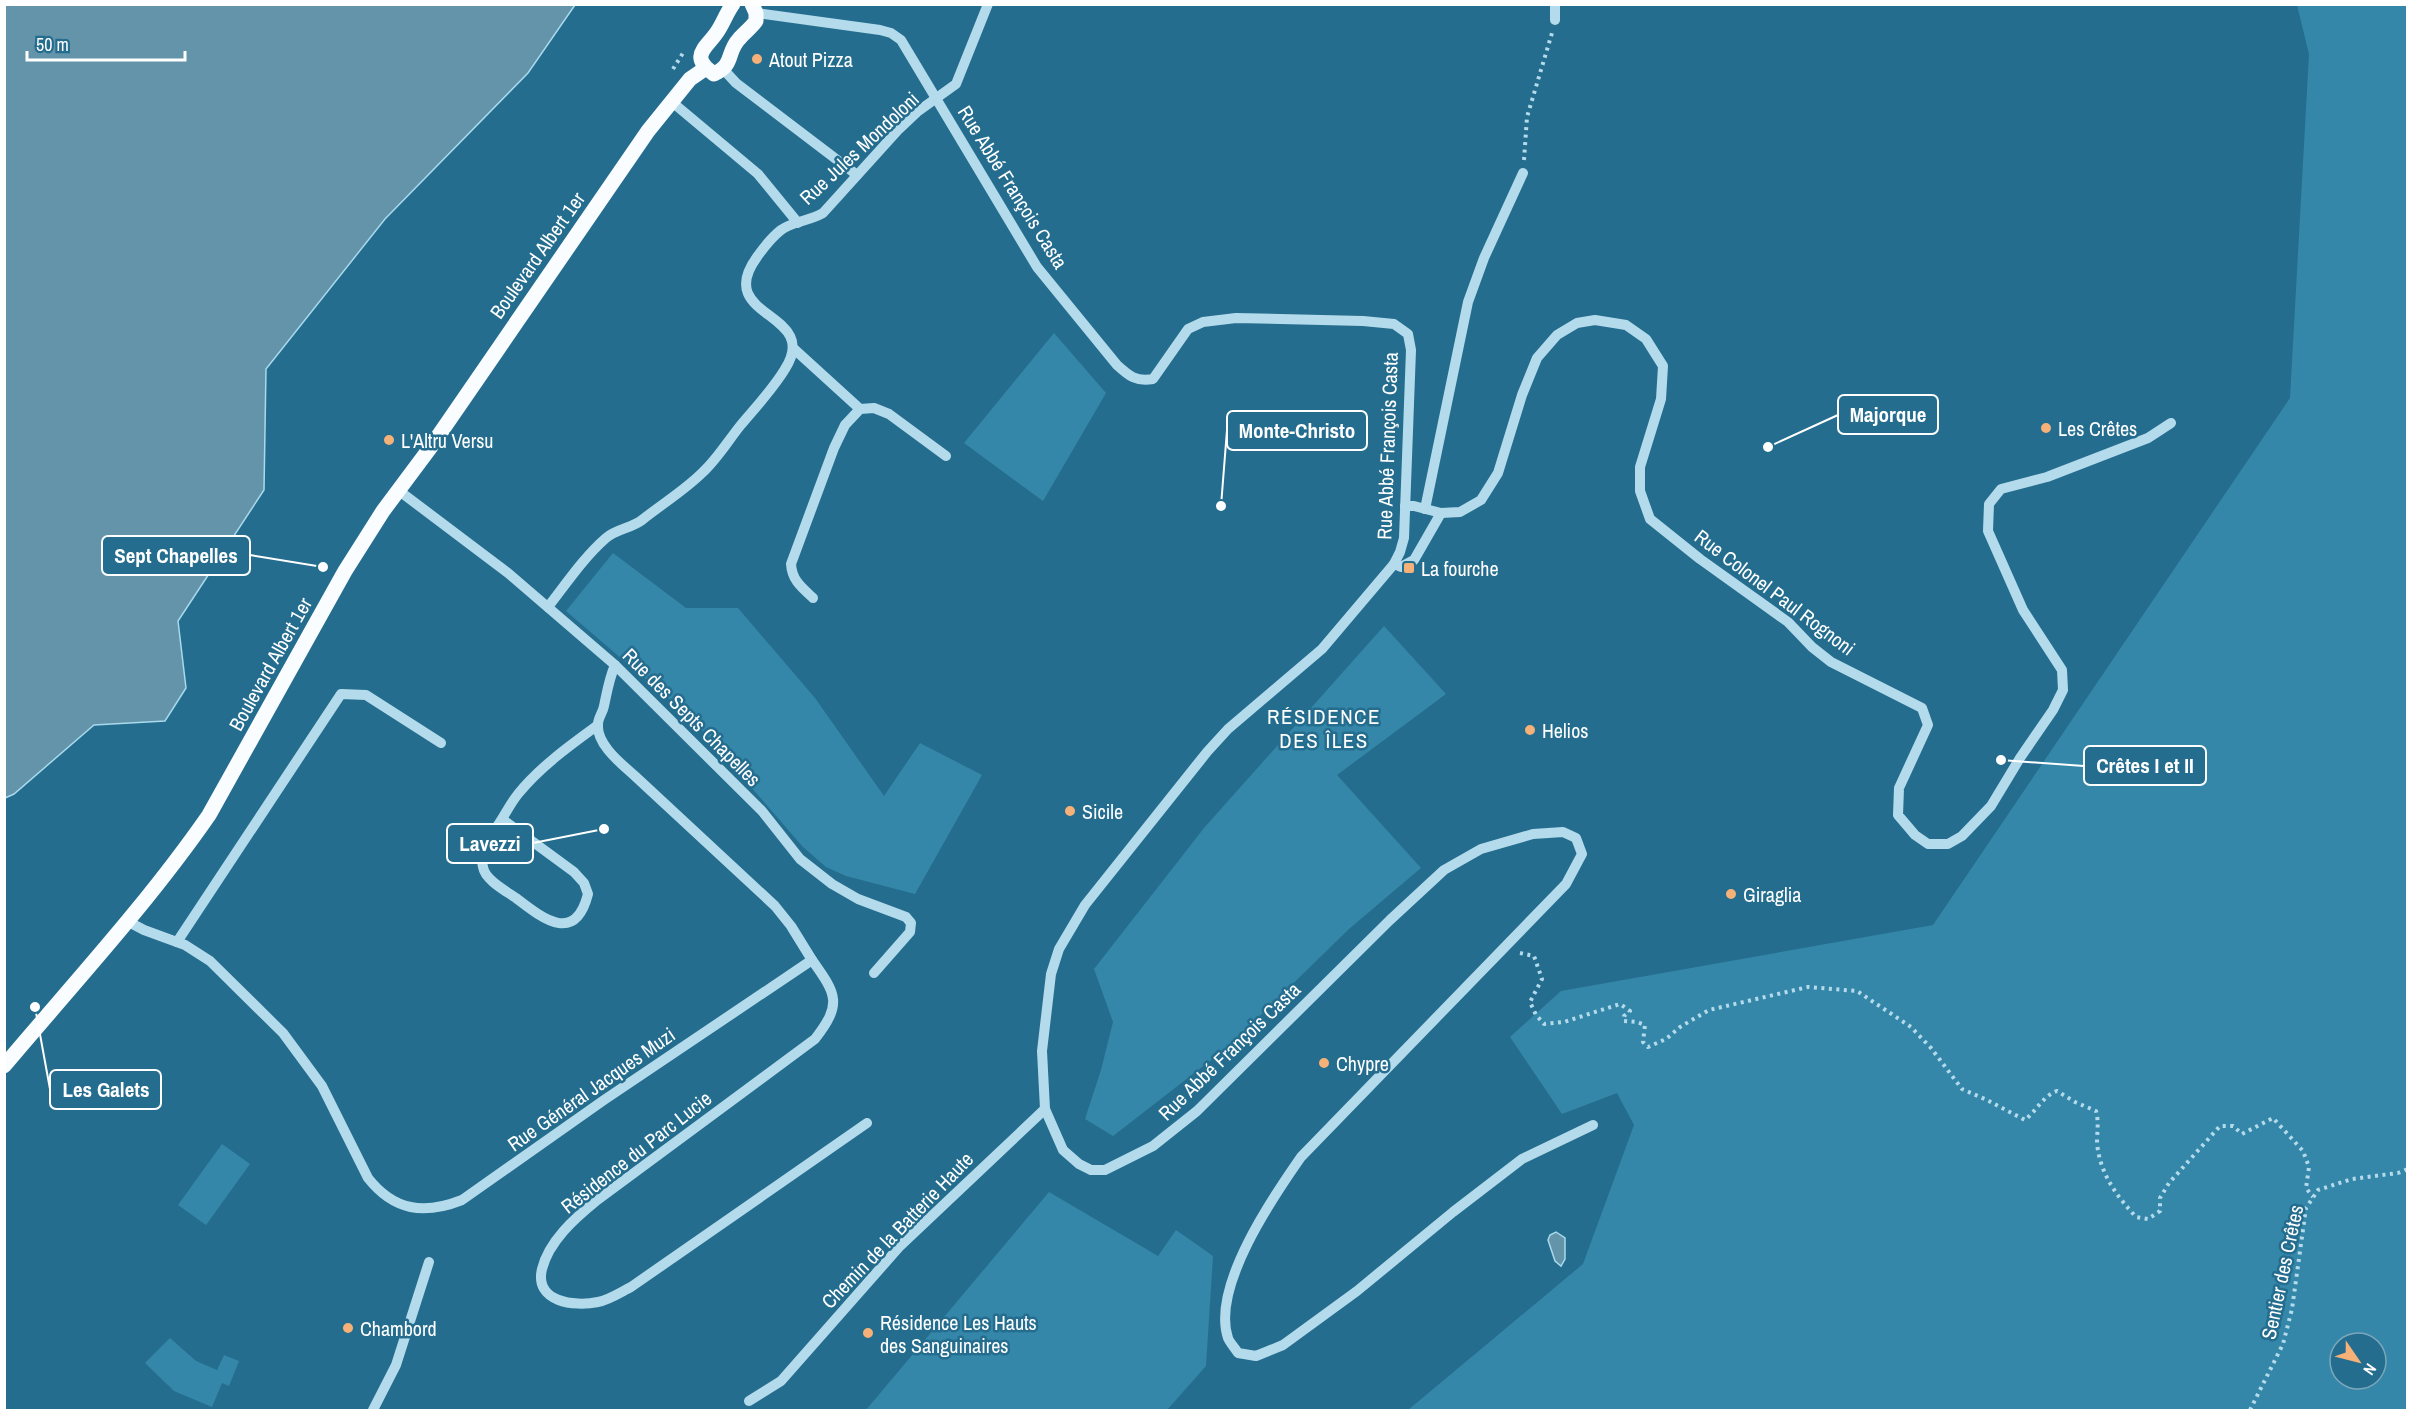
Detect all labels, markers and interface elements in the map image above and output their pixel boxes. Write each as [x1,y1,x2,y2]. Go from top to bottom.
scale bar [27,24,184,62]
text: 50 m [36,32,69,57]
place label: Atout Pizza [768,46,853,73]
marker: Atout Pizza [750,52,764,66]
street label: Rue Jules Mondoloni [793,86,925,210]
street label: Rue Abbé François Casta [952,100,1074,274]
street label: Boulevard Albert 1er [483,186,591,324]
street label: Rue Abbé François Casta [1370,352,1404,540]
callout: Majorque [1838,395,1938,434]
text: Majorque [1850,400,1926,429]
callout: Monte-Christo [1227,411,1367,450]
place label: Les Crêtes [2058,415,2137,442]
text: Monte-Christo [1239,416,1355,445]
marker: Les Crêtes [2039,421,2053,435]
place label: L'Altru Versu [401,427,493,454]
marker: L'Altru Versu [382,433,396,447]
street label: Rue Colonel Paul Rognoni [1689,523,1861,661]
callout: Sept Chapelles [102,536,250,575]
text: Sept Chapelles [114,541,238,570]
place label: La fourche [1421,555,1499,582]
marker: La fourche [1402,561,1416,575]
street label: Boulevard Albert 1er [222,592,318,736]
street label: Rue des Septs Chapelles [617,642,767,792]
district label: RÉSIDENCE DES ÎLES [1267,702,1381,755]
place label: Helios [1542,717,1588,744]
marker: Helios [1523,723,1537,737]
callout: Crêtes I et II [2084,746,2206,785]
text: Crêtes I et II [2096,751,2194,780]
place label: Sicile [1082,798,1123,825]
marker: Sicile [1063,804,1077,818]
callout: Lavezzi [447,824,533,863]
text: Lavezzi [459,829,521,858]
place label: Giraglia [1743,881,1801,908]
marker: Giraglia [1724,887,1738,901]
street label: Rue Abbé François Casta [1152,976,1306,1126]
street label: Rue Général Jacques Muzi [502,1021,680,1157]
place label: Chypre [1336,1050,1389,1077]
marker: Chypre [1317,1056,1331,1070]
callout: Les Galets [50,1070,161,1109]
text: Les Galets [62,1075,150,1104]
street label: Résidence du Parc Lucie [555,1085,717,1219]
street label: Chemin de la Batterie Haute [815,1146,979,1314]
street label: Sentier des Crêtes [2255,1202,2309,1342]
place label: Résidence Les Hauts des Sanguinaires [880,1309,1037,1359]
place label: Chambord [360,1315,437,1342]
marker: Chambord [341,1321,355,1335]
marker: Résidence Les Hauts des Sanguinaires [861,1326,875,1340]
north arrow [2328,1331,2388,1391]
text: N [2359,1359,2382,1380]

